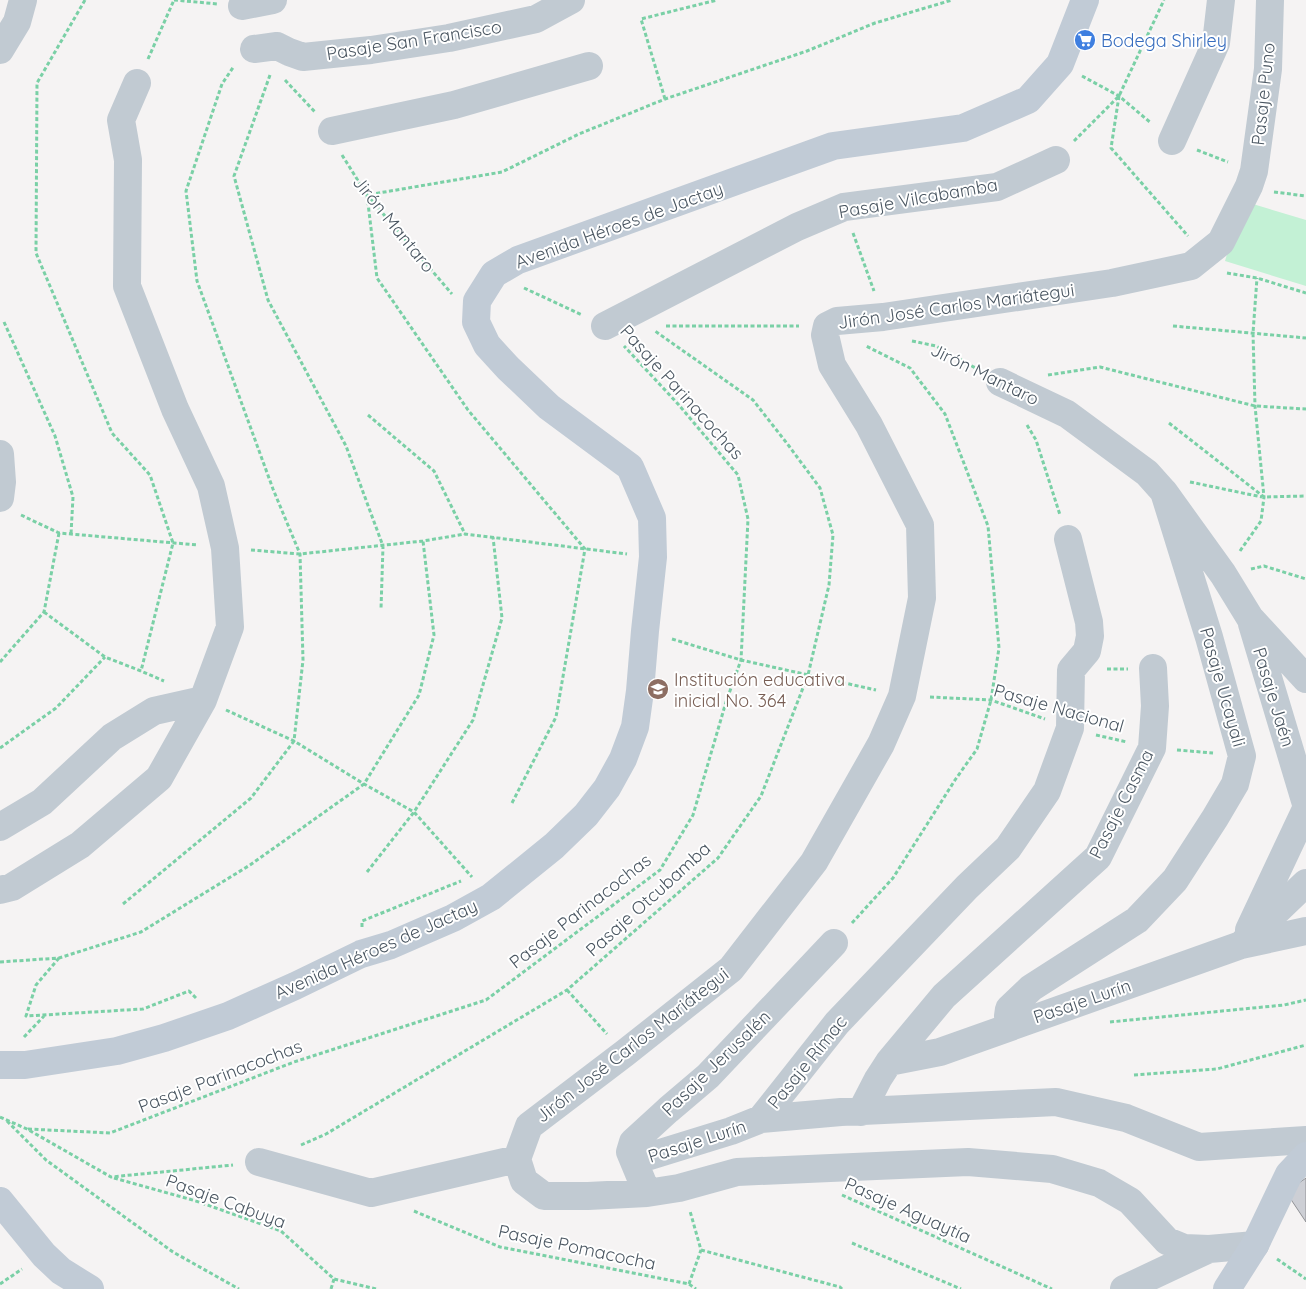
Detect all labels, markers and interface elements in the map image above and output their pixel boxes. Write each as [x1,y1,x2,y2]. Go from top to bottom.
street label: Pasaje San Francisco [325,15,503,65]
supermarket icon: Bodega Shirley [1073,28,1097,52]
place label: Bodega Shirley [1101,29,1227,52]
street label: Pasaje Puno [1246,42,1280,146]
street label: Jirón Mantaro [348,171,440,277]
street label: Pasaje Vilcabamba [837,173,999,223]
street label: Avenida Héroes de Jactay [512,177,726,273]
street label: Jirón José Carlos Mariátegui [836,278,1076,334]
street label: Pasaje Parinacochas [615,320,749,464]
street label: Jirón Mantaro [927,338,1043,410]
street label: Pasaje Ucayali [1195,625,1251,749]
street label: Pasaje Jaén [1248,645,1300,749]
place label: Institución educativa inicial No. 364 [674,668,845,712]
school or university icon: Institución educativa inicial No. 364 [646,677,670,701]
street label: Pasaje Nacional [991,678,1127,738]
street label: Pasaje Casma [1084,746,1158,862]
street label: Pasaje Otcubamba [581,837,715,961]
street label: Pasaje Parinacochas [504,848,656,974]
street label: Avenida Héroes de Jactay [271,894,481,1004]
street label: Jirón José Carlos Mariátegui [531,963,733,1127]
street label: Pasaje Lurín [1030,974,1134,1028]
street label: Pasaje Jerusalén [657,1005,775,1121]
street label: Pasaje Rímac [762,1011,852,1113]
street label: Pasaje Parinacochas [135,1034,305,1118]
street label: Pasaje Lurín [645,1114,749,1168]
street label: Pasaje Cabuya [163,1169,289,1233]
street label: Pasaje Aguaytía [841,1172,975,1248]
street label: Pasaje Pomacocha [496,1219,658,1275]

